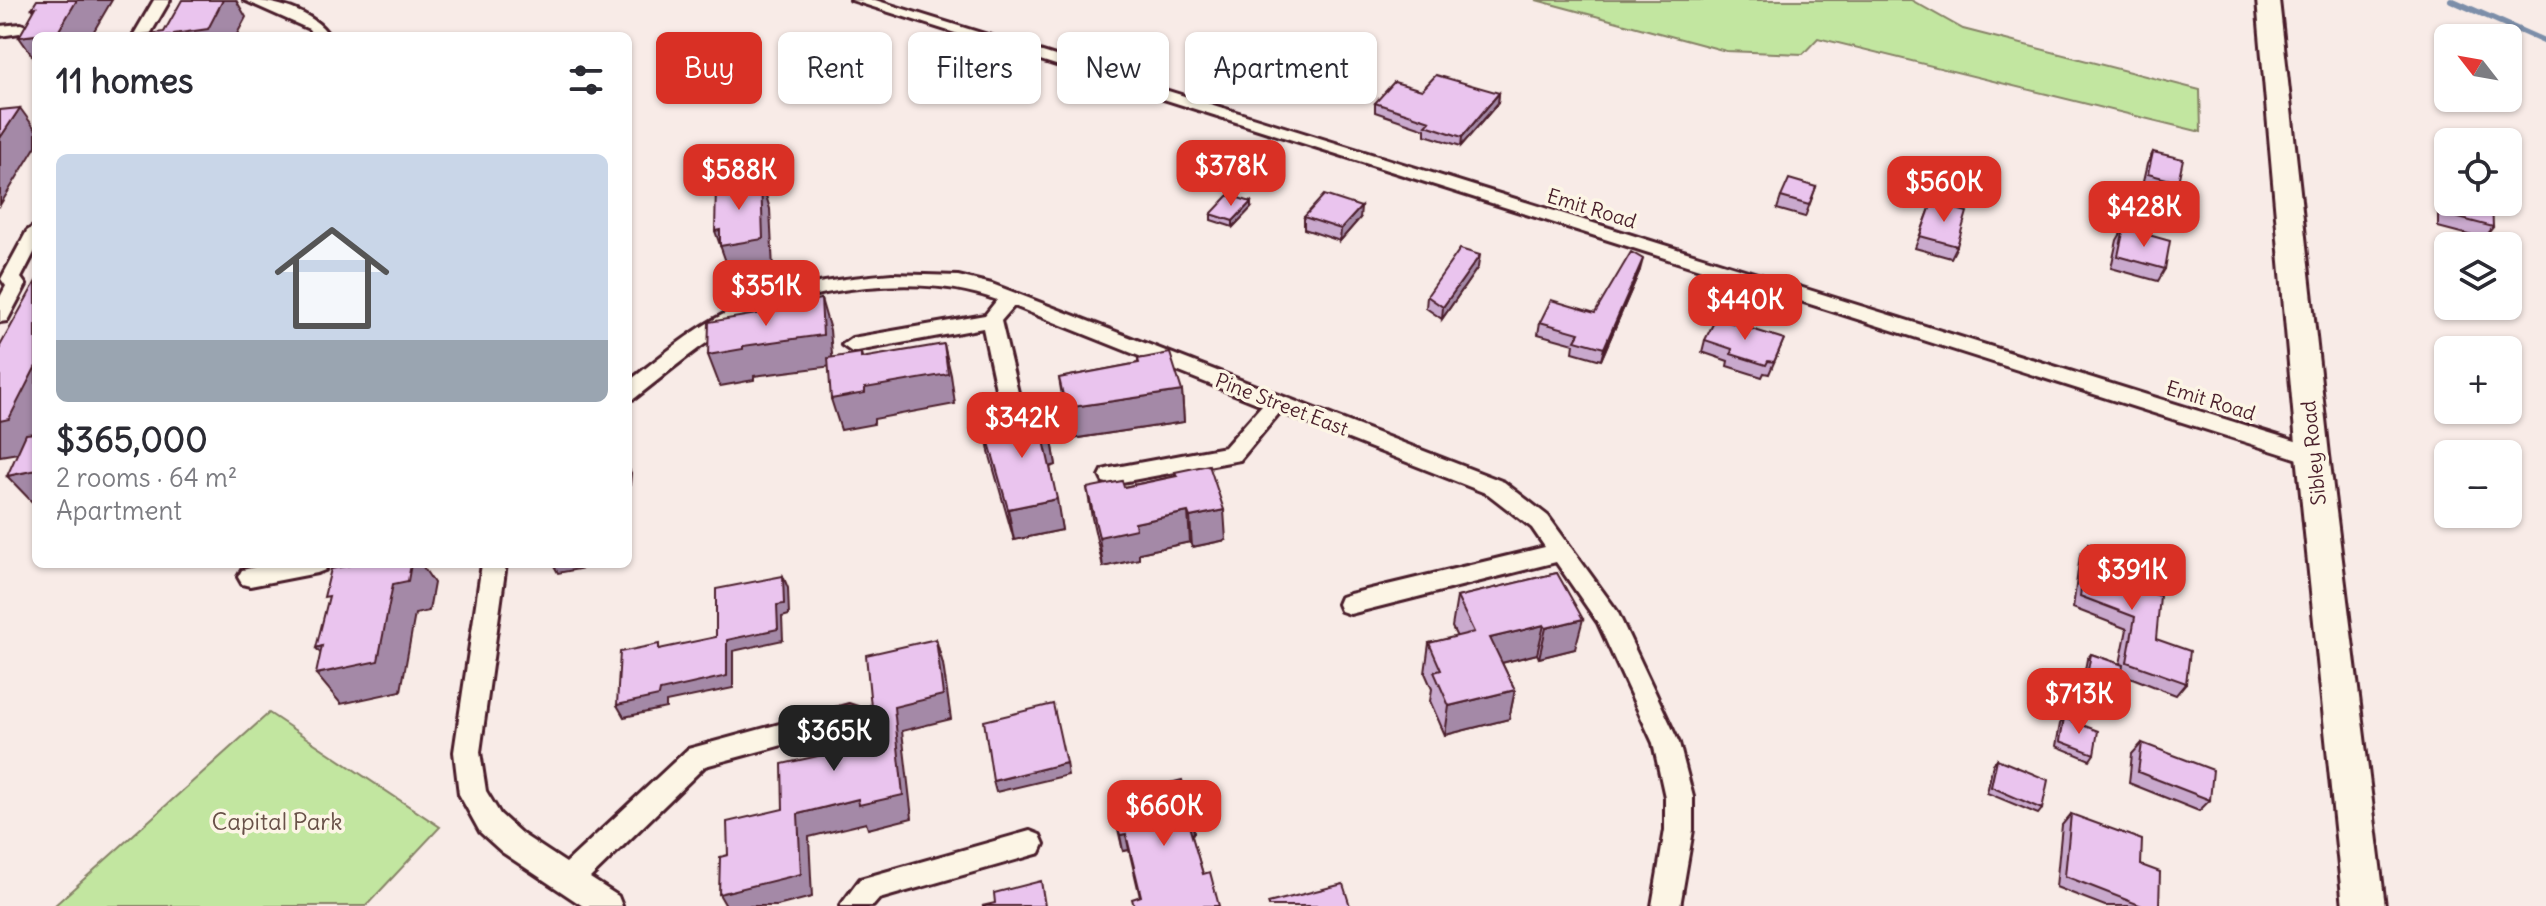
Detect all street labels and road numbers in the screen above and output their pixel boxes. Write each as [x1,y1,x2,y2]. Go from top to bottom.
street label: Emit Road [1544,183,1640,233]
street label: Pine Street East [1212,367,1352,441]
street label: Emit Road [2163,375,2259,425]
street label: Sibley Road [2295,399,2331,506]

